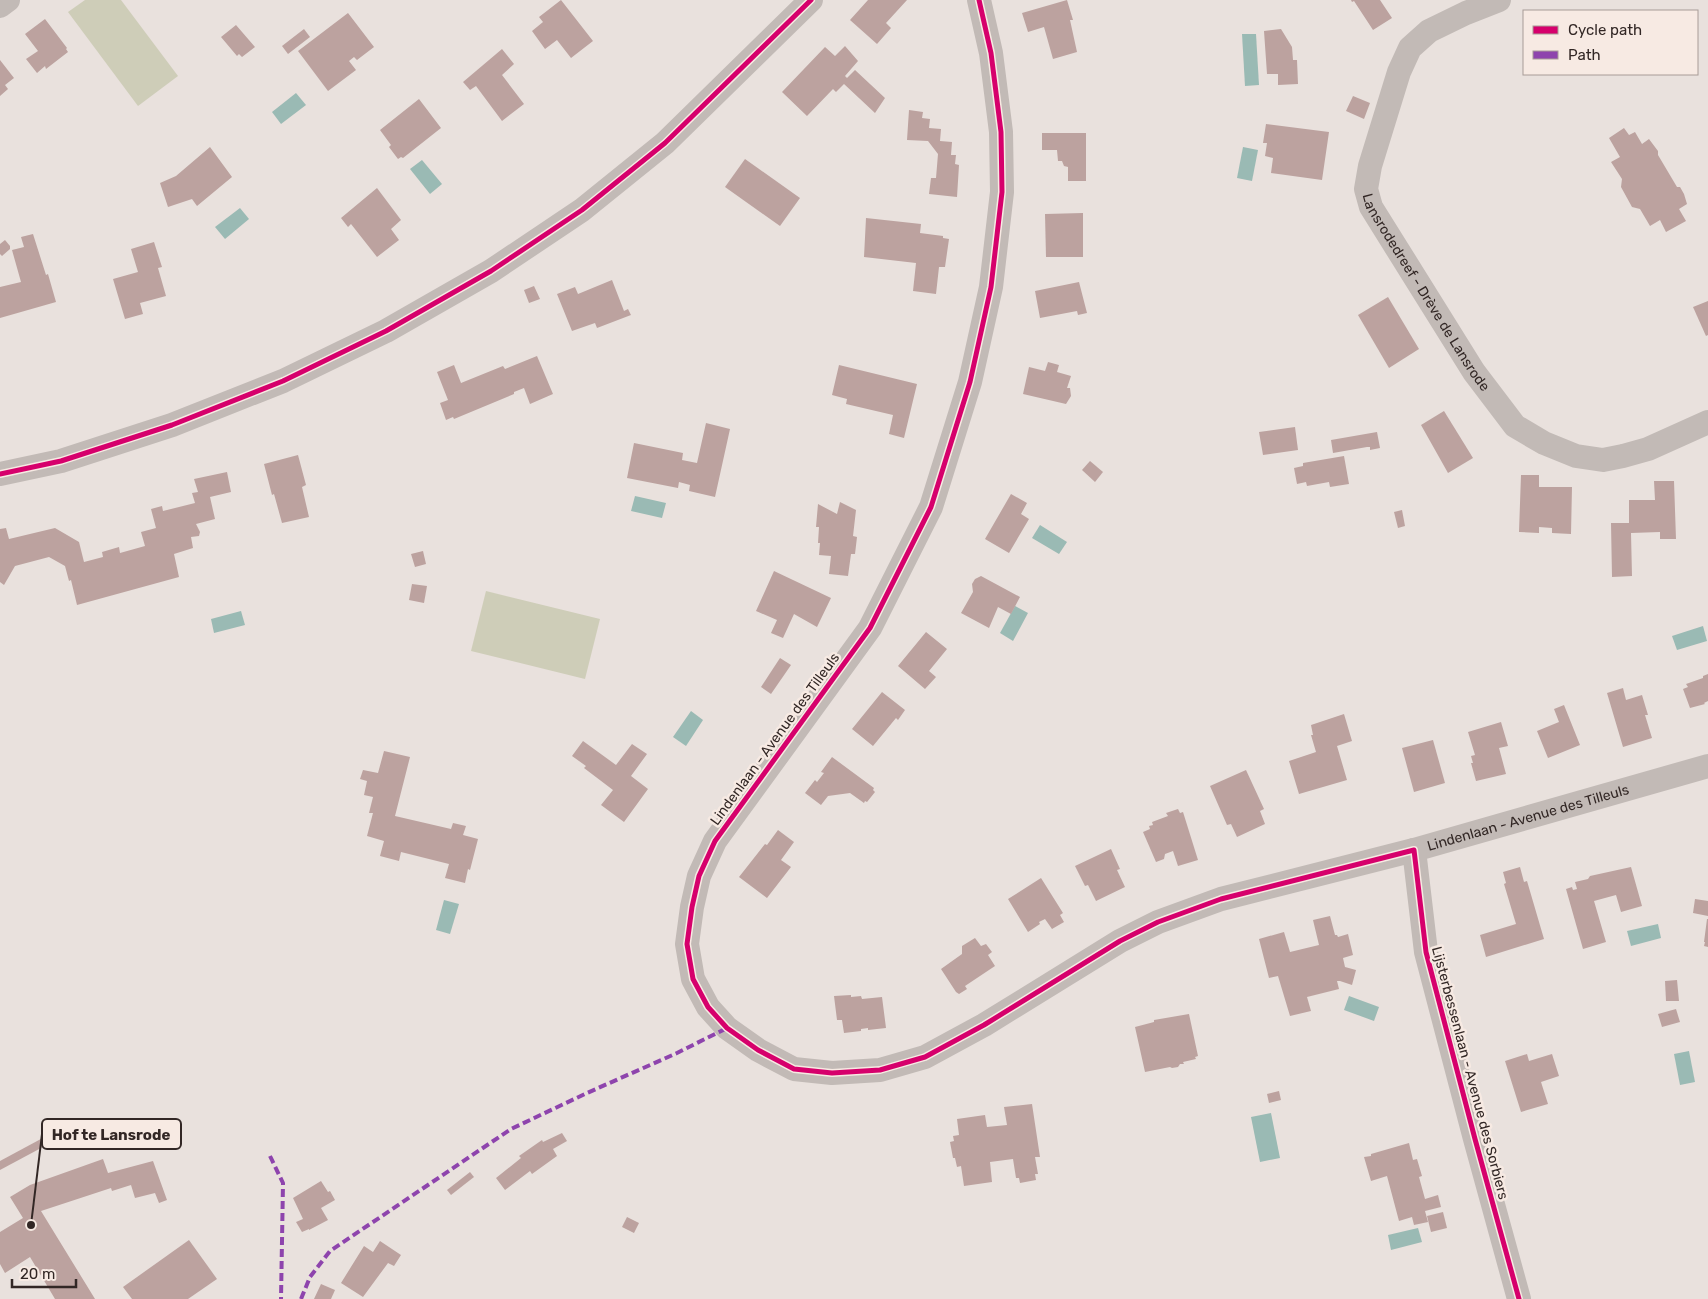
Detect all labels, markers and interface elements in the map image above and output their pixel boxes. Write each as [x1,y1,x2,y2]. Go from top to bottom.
legend [1523,10,1698,75]
text: Cycle path [1568,21,1642,39]
text: Path [1568,46,1601,64]
street label: Lansrodedreef - Drève de Lansrode [1359,191,1494,394]
street label: Lindenlaan - Avenue des Tilleuls [707,649,843,829]
street label: Lindenlaan - Avenue des Tilleuls [1425,781,1631,854]
street label: Lijsterbessenlaan - Avenue des Sorbiers [1428,945,1512,1201]
callout: Hof te Lansrode [42,1119,181,1149]
text: Hof te Lansrode [52,1126,170,1144]
scale bar [12,1256,76,1288]
text: 20 m [20,1265,55,1283]

